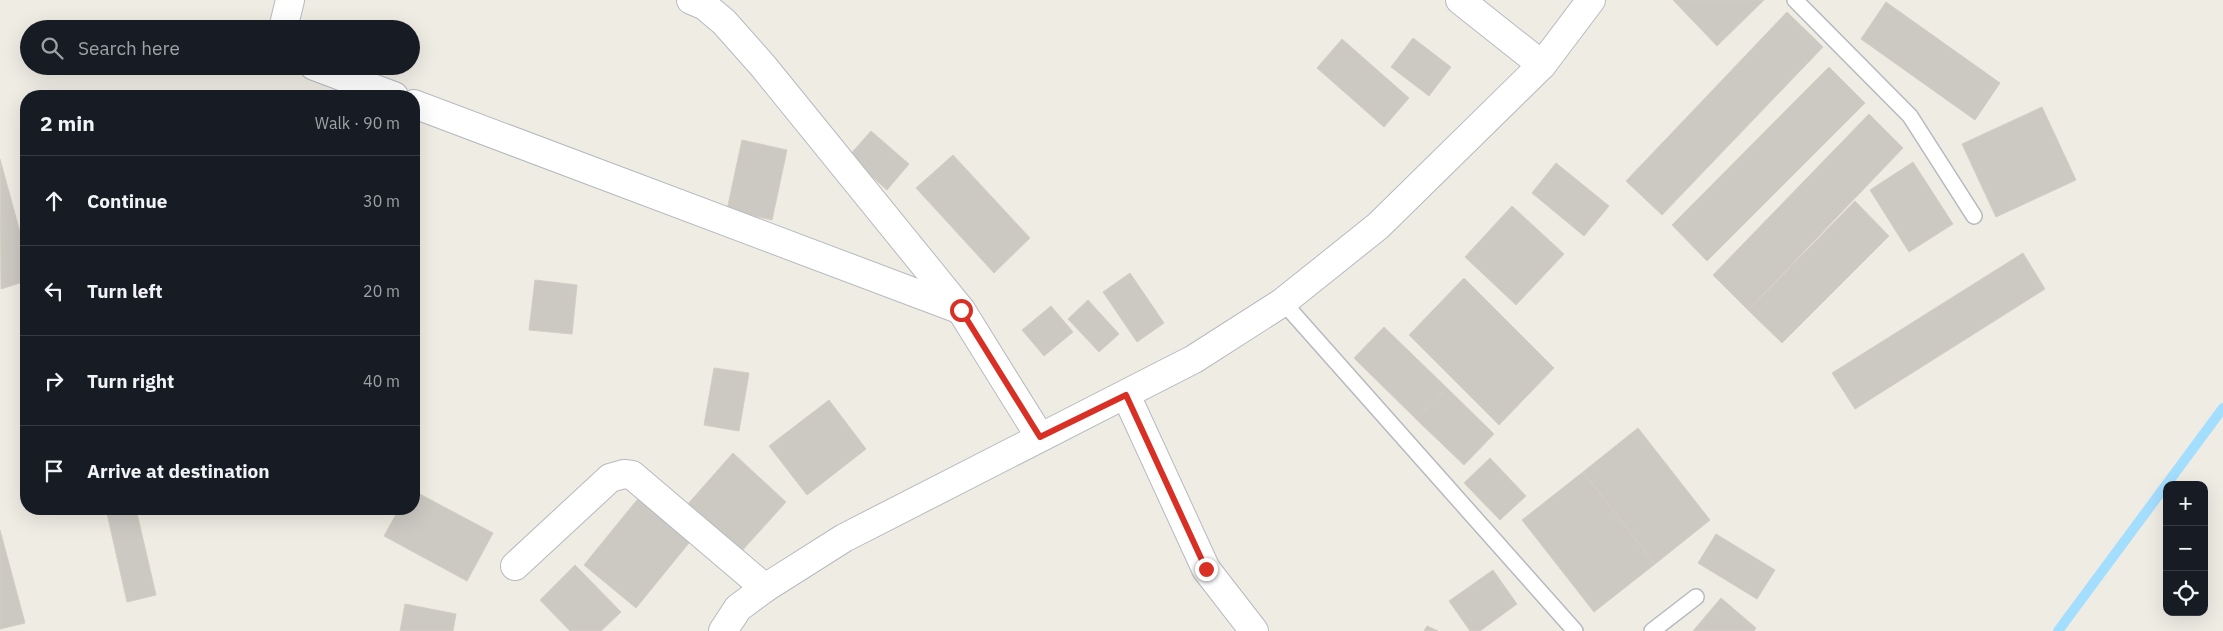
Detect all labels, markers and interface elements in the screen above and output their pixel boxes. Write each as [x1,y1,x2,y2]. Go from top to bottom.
search box [20,20,420,75]
icon: search [38,34,66,62]
text: Search here [78,36,180,60]
text: 2 min [40,109,95,137]
text: Walk · 90 m [315,113,400,133]
icon: ahead [40,187,68,215]
text: Continue [87,189,167,213]
text: 30 m [363,191,400,211]
icon: left [40,277,68,305]
text: Turn left [87,279,163,303]
text: 20 m [363,281,400,301]
route start [950,299,973,322]
icon: right [40,367,68,395]
text: Turn right [87,369,174,393]
text: 40 m [363,371,400,391]
icon: arrive [40,457,68,485]
text: Arrive at destination [87,459,270,483]
map controls [2163,481,2208,616]
button: + [2163,481,2208,526]
button: − [2163,526,2208,571]
route end [1195,558,1218,581]
button: locate [2163,571,2208,616]

